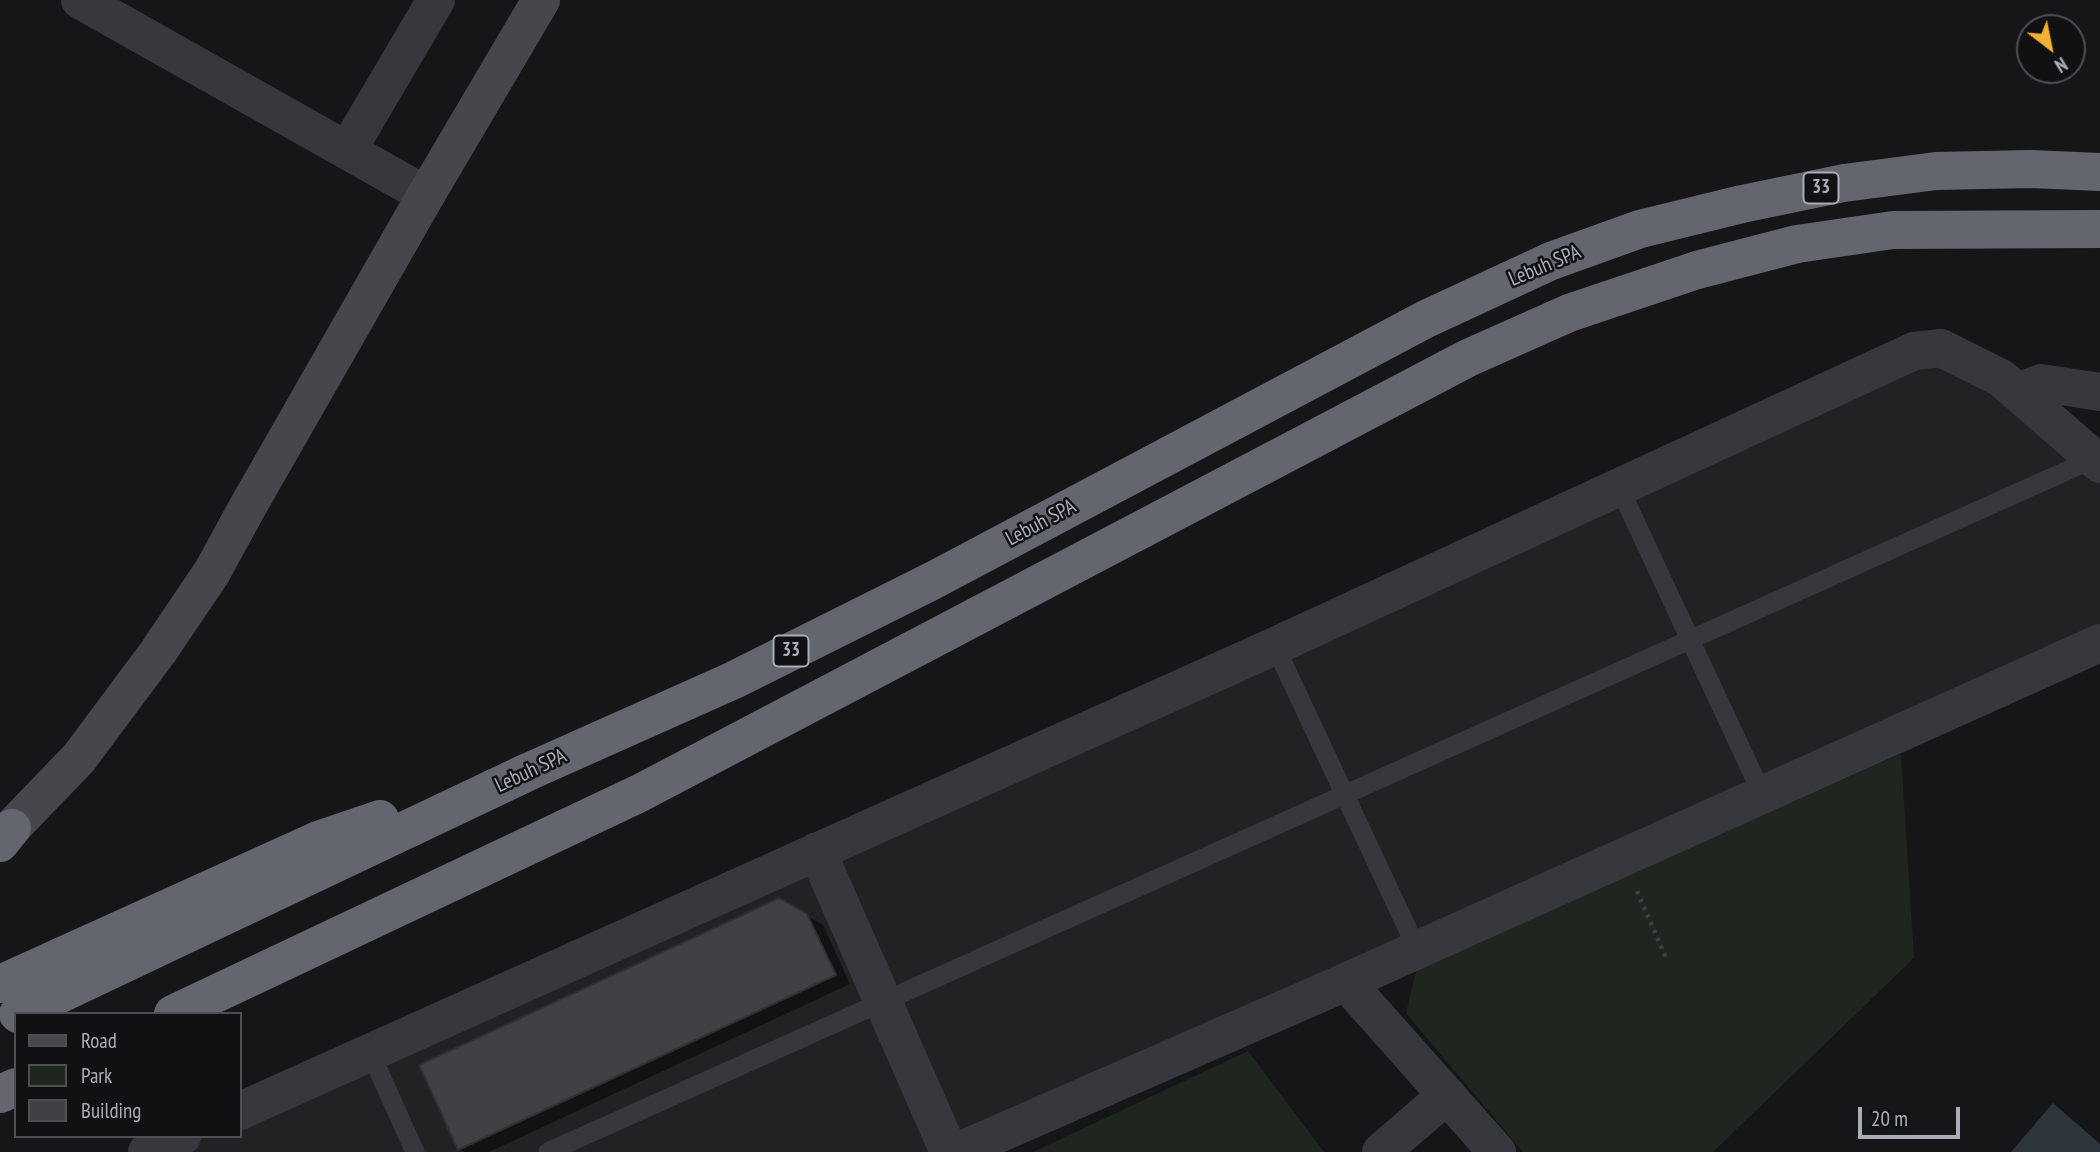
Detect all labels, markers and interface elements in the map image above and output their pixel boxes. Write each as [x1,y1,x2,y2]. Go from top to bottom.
north arrow [2016,14,2086,84]
text: N [2050,52,2072,78]
road number: 33 [1804,172,1839,204]
street label: Lebuh SPA [1505,240,1585,292]
street label: Lebuh SPA [1002,494,1080,552]
road number: 33 [774,636,808,666]
street label: Lebuh SPA [491,744,571,798]
legend [14,1012,242,1138]
text: Road [81,1027,117,1054]
text: Park [81,1062,112,1089]
scale bar [1862,1092,1964,1136]
text: Building [81,1097,141,1124]
text: 20 m [1871,1105,1908,1132]

